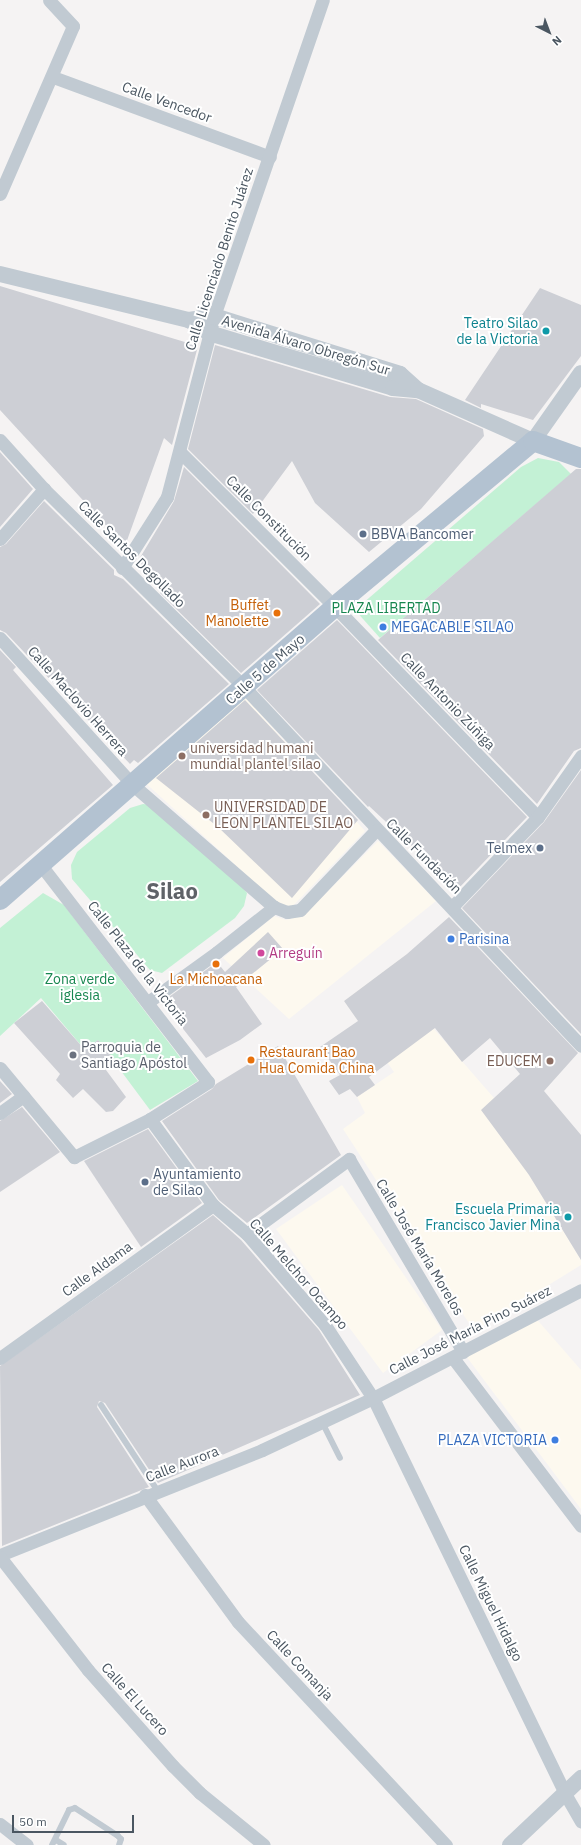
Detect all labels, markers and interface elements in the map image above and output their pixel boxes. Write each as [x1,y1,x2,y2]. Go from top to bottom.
north arrow [529,12,569,52]
text: N [549,33,565,49]
street label: Calle Vencedor [120,78,214,126]
street label: Calle Licenciado Benito Juárez [181,166,257,352]
street label: Avenida Álvaro Obregón Sur [220,311,392,379]
place label: Teatro Silao de la Victoria [456,315,538,348]
marker: Teatro Silao de la Victoria [541,326,551,336]
street label: Calle Constitución [223,472,315,564]
street label: Calle Santos Degollado [75,497,189,611]
place label: BBVA Bancomer [371,526,474,542]
marker: BBVA Bancomer [358,529,368,539]
place label: Buffet Manolette [206,597,269,630]
park label: PLAZA LIBERTAD [331,600,441,616]
marker: Buffet Manolette [272,608,282,618]
place label: MEGACABLE SILAO [391,619,514,635]
marker: MEGACABLE SILAO [378,622,388,632]
street label: Calle 5 de Mayo [222,630,308,708]
street label: Calle Maclovio Herrera [24,643,132,759]
street label: Calle Antonio Zúñiga [397,649,499,753]
place label: universidad humani mundial plantel silao [190,740,321,772]
marker: universidad humani mundial plantel silao [177,751,187,761]
place label: UNIVERSIDAD DE LEON PLANTEL SILAO [214,799,353,832]
marker: UNIVERSIDAD DE LEON PLANTEL SILAO [201,810,211,820]
street label: Calle Fundación [383,815,465,897]
place label: Telmex [487,840,532,856]
marker: Telmex [535,843,545,853]
district label: Silao [146,878,198,904]
street label: Calle Plaza de la Victoria [84,897,192,1029]
place label: Parisina [459,931,509,947]
marker: Parisina [446,934,456,944]
place label: Arreguín [269,945,323,961]
marker: Arreguín [256,948,266,958]
marker: La Michoacana [211,959,221,969]
park label: Zona verde iglesia [45,971,115,1004]
place label: La Michoacana [170,971,262,987]
place label: Parroquia de Santiago Apóstol [81,1039,187,1072]
place label: Restaurant Bao Hua Comida China [259,1044,374,1076]
marker: Parroquia de Santiago Apóstol [68,1050,78,1060]
place label: EDUCEM [487,1053,542,1069]
marker: Restaurant Bao Hua Comida China [246,1055,256,1065]
marker: EDUCEM [545,1056,555,1066]
place label: Ayuntamiento de Silao [153,1166,241,1198]
street label: Calle José María Morelos [373,1176,467,1318]
marker: Ayuntamiento de Silao [140,1177,150,1187]
place label: Escuela Primaria Francisco Javier Mina [425,1201,560,1234]
marker: Escuela Primaria Francisco Javier Mina [563,1212,573,1222]
street label: Calle Melchor Ocampo [246,1215,352,1333]
street label: Calle Aldama [59,1238,135,1300]
street label: Calle José María Pino Suárez [386,1282,554,1378]
place label: PLAZA VICTORIA [438,1432,547,1448]
marker: PLAZA VICTORIA [550,1435,560,1445]
street label: Calle Aurora [143,1442,221,1486]
street label: Calle Miguel Hidalgo [455,1542,527,1664]
street label: Calle Comanja [263,1626,337,1704]
street label: Calle El Lucero [98,1659,172,1739]
scale bar [14,1807,136,1833]
text: 50 m [19,1814,47,1829]

